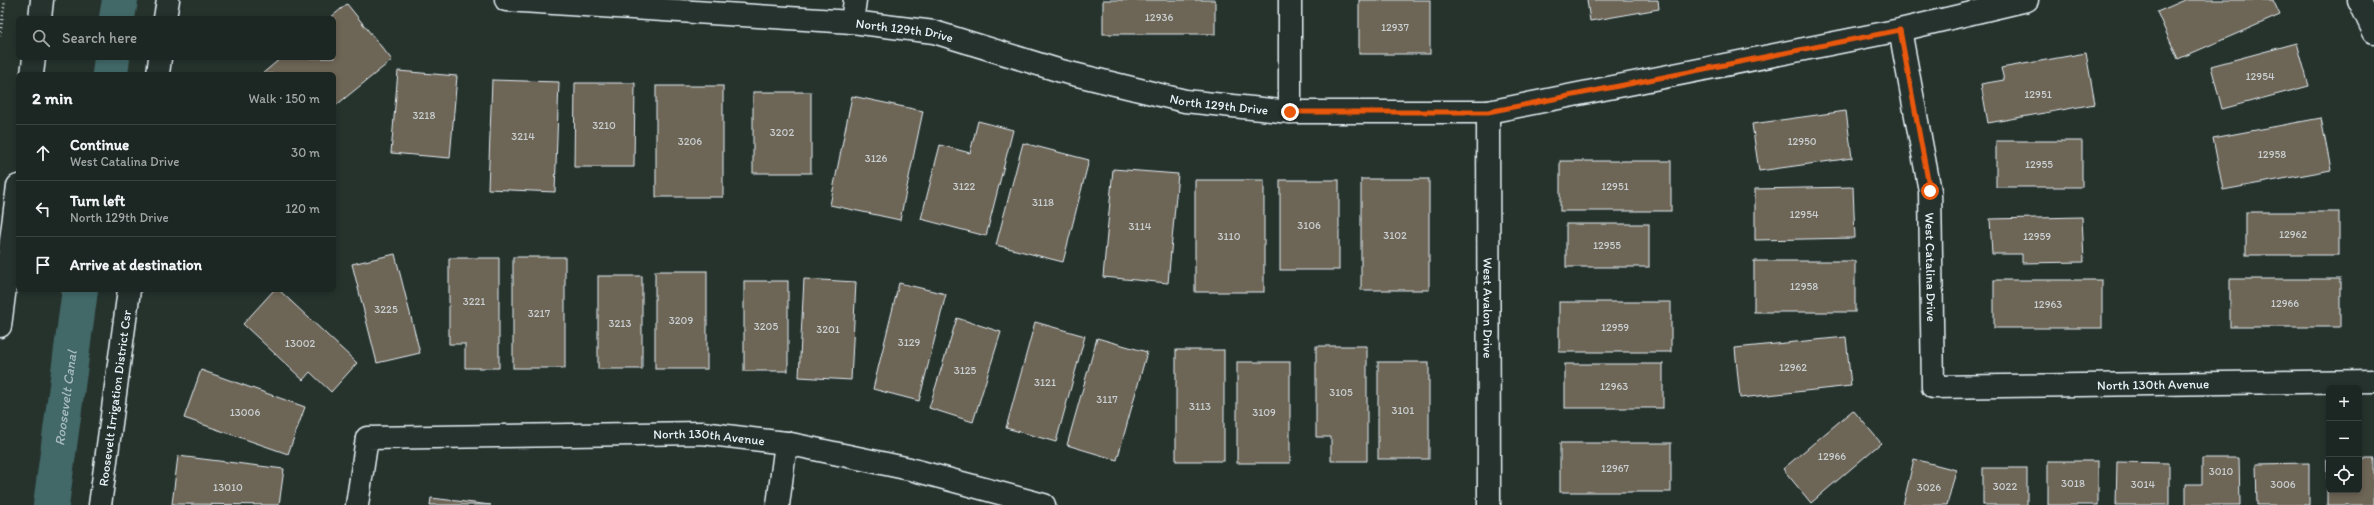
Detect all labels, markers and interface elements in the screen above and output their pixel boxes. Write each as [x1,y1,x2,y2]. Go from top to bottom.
house number: 12936 [1145,11,1173,24]
street label: North 129th Drive [855,15,955,45]
search box [16,16,336,60]
house number: 12937 [1381,21,1410,34]
icon: search [30,27,52,49]
text: Search here [62,29,137,47]
house number: 12954 [2245,70,2275,83]
text: 2 min [32,88,72,108]
house number: 12951 [2024,88,2052,101]
street label: North 129th Drive [1168,90,1269,117]
text: Walk · 150 m [249,91,320,106]
route end [1281,103,1299,121]
house number: 3218 [413,109,435,122]
house number: 3210 [592,119,616,132]
house number: 3202 [770,126,794,139]
house number: 3214 [511,130,535,143]
house number: 3206 [678,135,702,148]
house number: 12950 [1787,135,1817,148]
text: Continue [70,136,129,154]
icon: ahead [32,142,54,164]
text: 30 m [291,145,320,160]
house number: 12958 [2258,148,2286,161]
house number: 3126 [865,152,888,165]
text: West Catalina Drive [70,154,179,169]
house number: 12955 [2025,158,2053,171]
house number: 3122 [953,180,976,193]
house number: 12951 [1601,180,1629,193]
route start [1921,182,1939,200]
text: Turn left [70,192,125,210]
house number: 3118 [1032,196,1054,209]
icon: left [32,198,54,220]
text: 120 m [285,201,320,216]
house number: 12954 [1789,208,1819,221]
text: North 129th Drive [70,210,169,225]
street label: West Catalina Drive [1923,212,1940,322]
house number: 3106 [1297,219,1321,232]
house number: 3114 [1129,220,1152,233]
house number: 12962 [2279,228,2307,241]
house number: 3102 [1383,229,1407,242]
house number: 3110 [1218,230,1241,243]
house number: 12959 [2023,230,2051,243]
house number: 12955 [1593,239,1621,252]
icon: arrive [32,254,54,276]
text: Arrive at destination [70,256,202,274]
street label: West Avalon Drive [1481,258,1496,358]
house number: 12958 [1790,280,1818,293]
house number: 3221 [463,295,485,308]
house number: 12966 [2271,297,2299,310]
house number: 12963 [2034,298,2062,311]
house number: 3225 [374,303,398,316]
house number: 3217 [528,307,551,320]
street label: Roosevelt Irrigation District Csr [95,308,134,487]
house number: 3209 [669,314,693,327]
house number: 3213 [609,317,631,330]
house number: 3205 [754,320,778,333]
house number: 12959 [1601,321,1629,334]
house number: 3201 [816,323,840,336]
house number: 3129 [898,336,921,349]
house number: 13002 [285,337,315,350]
water label: Roosevelt Canal [51,348,80,447]
house number: 12962 [1779,361,1807,374]
house number: 3125 [954,364,977,377]
house number: 3121 [1034,376,1056,389]
street label: North 130th Avenue [2097,376,2209,392]
house number: 12963 [1600,380,1628,393]
map controls [2326,385,2362,493]
button: + [2326,385,2362,421]
house number: 3105 [1329,386,1353,399]
house number: 3117 [1096,393,1118,406]
house number: 3113 [1189,400,1211,413]
house number: 3101 [1392,404,1414,417]
house number: 13006 [230,406,260,419]
house number: 3109 [1252,406,1276,419]
button: − [2326,421,2362,457]
street label: North 130th Avenue [653,426,766,448]
house number: 12966 [1818,450,1846,463]
button: locate [2326,457,2362,493]
house number: 12967 [1601,462,1630,475]
house number: 3010 [2209,465,2234,478]
house number: 3018 [2061,477,2085,490]
house number: 3014 [2131,478,2156,491]
house number: 3006 [2270,478,2296,491]
house number: 3022 [1993,480,2017,493]
house number: 13010 [213,481,243,494]
house number: 3026 [1917,481,1941,494]

